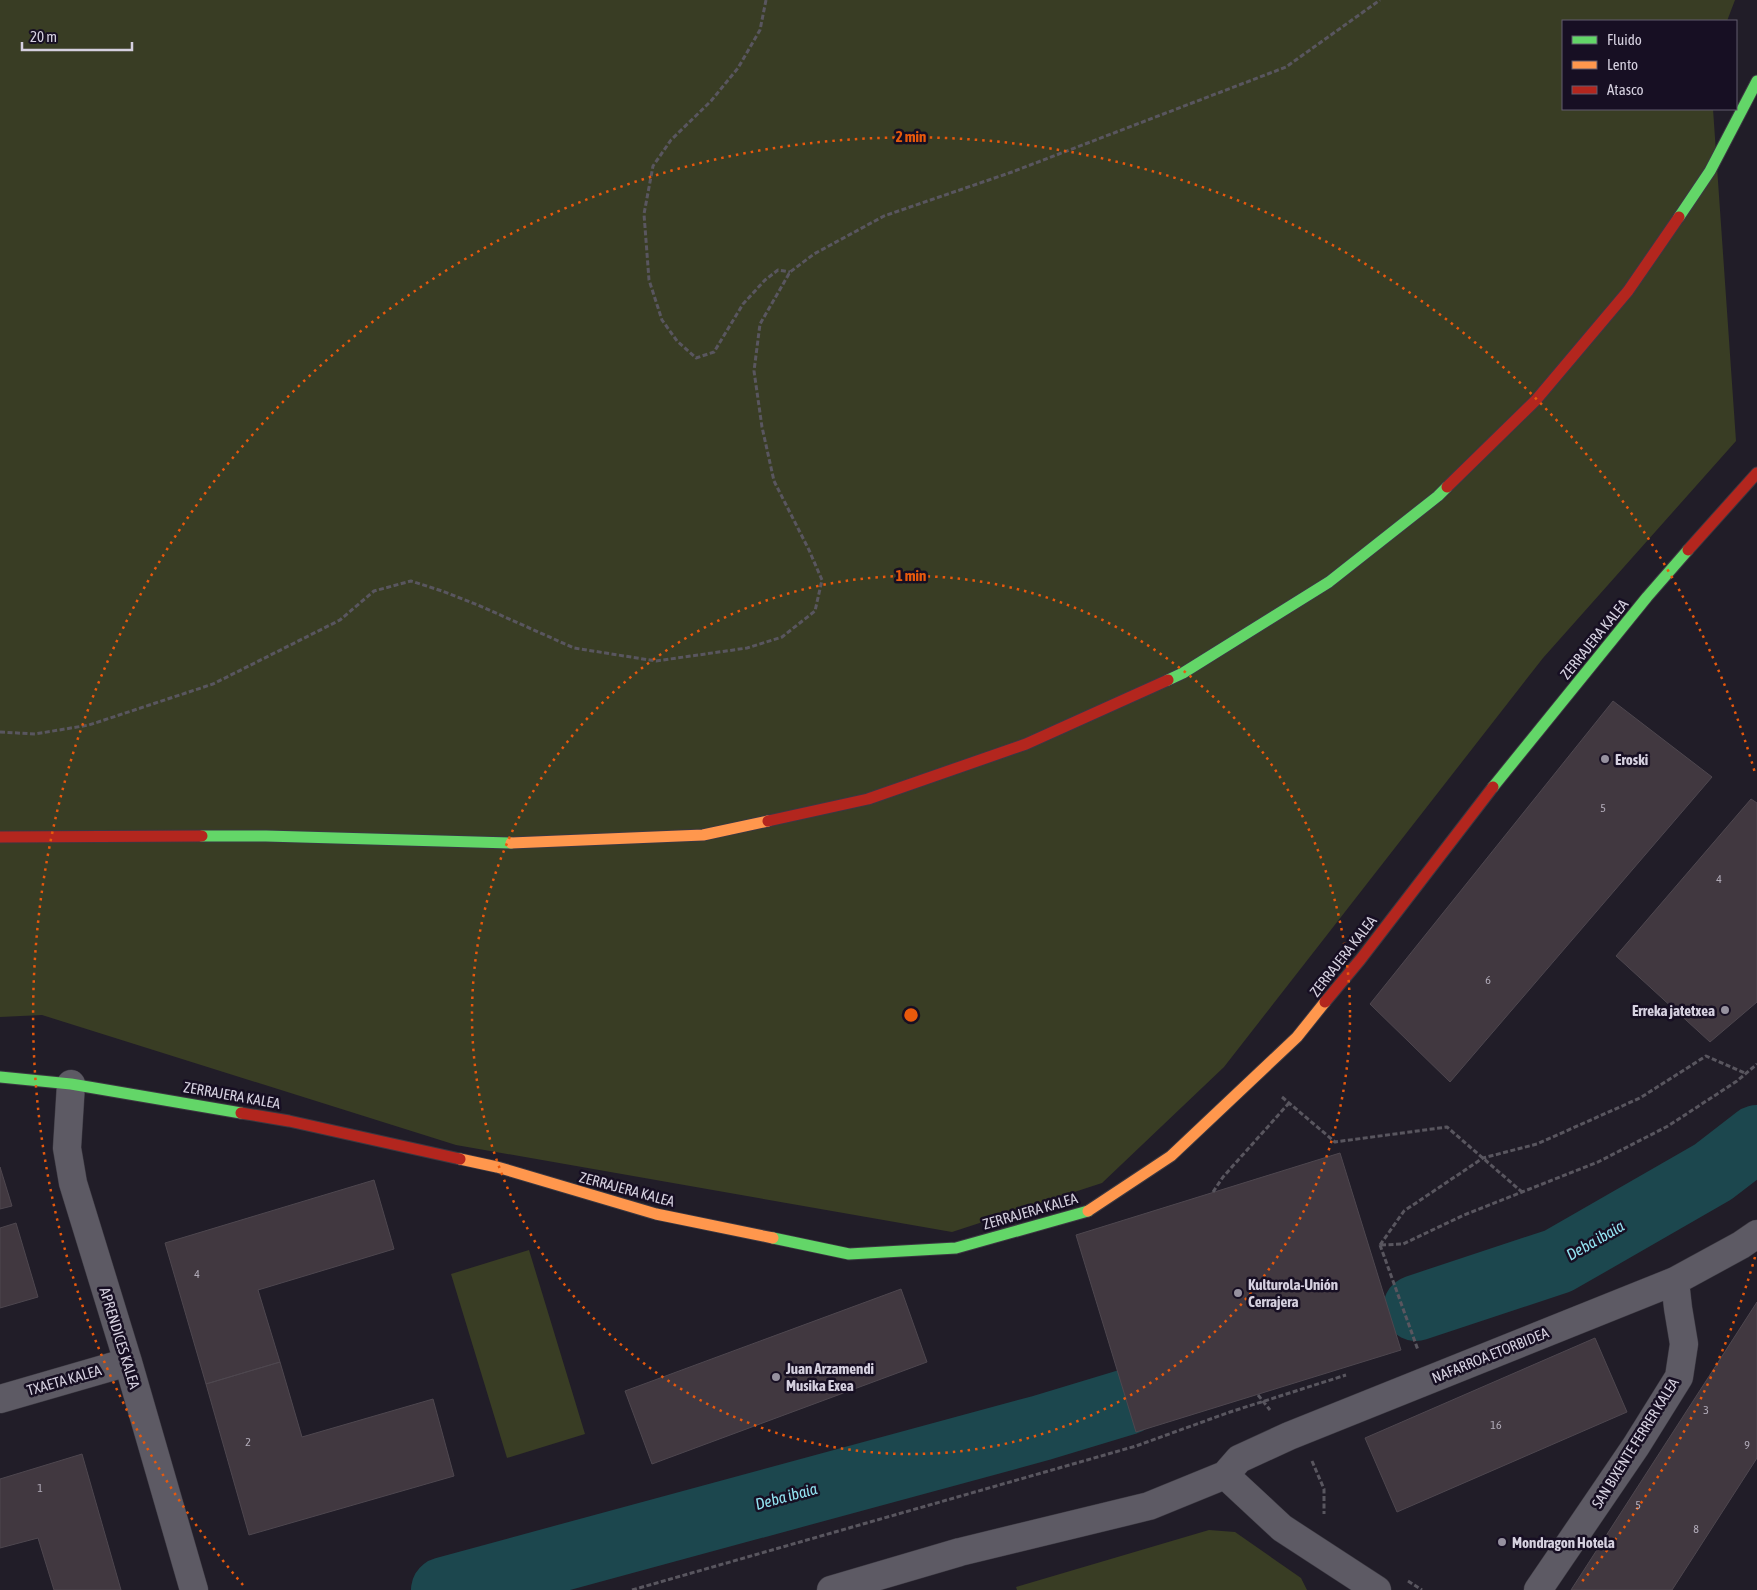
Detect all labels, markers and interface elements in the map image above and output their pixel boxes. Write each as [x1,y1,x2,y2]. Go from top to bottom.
scale bar [22,20,132,52]
legend [1562,20,1737,110]
text: 20 m [30,28,57,45]
text: Fluido [1607,31,1642,48]
text: Lento [1607,56,1638,73]
text: Atasco [1607,81,1644,98]
text: 2 min [896,128,926,145]
text: 1 min [896,567,926,584]
street label: ZERRAJERA KALEA [1557,595,1632,682]
place label: Eroski [1615,751,1648,768]
marker: Eroski [1599,753,1611,765]
house number: 5 [1600,801,1606,815]
house number: 4 [1716,872,1722,886]
street label: ZERRAJERA KALEA [1306,912,1380,1000]
house number: 6 [1485,973,1491,987]
place label: Erreka jatetxea [1632,1002,1715,1019]
marker: Erreka jatetxea [1719,1004,1731,1016]
centre of rings [902,1006,920,1024]
street label: ZERRAJERA KALEA [182,1078,282,1112]
street label: ZERRAJERA KALEA [578,1168,677,1210]
street label: ZERRAJERA KALEA [981,1189,1080,1233]
water label: Deba ibaia [1563,1216,1627,1264]
house number: 4 [194,1267,200,1281]
place label: Kulturola-Unión Cerrajera [1248,1276,1338,1310]
street label: APRENDICES KALEA [96,1285,144,1392]
marker: Kulturola-Unión Cerrajera [1232,1287,1244,1299]
street label: NAFARROA ETORBIDEA [1429,1324,1551,1386]
place label: Juan Arzamendi Musika Exea [785,1360,874,1394]
street label: TXAETA KALEA [25,1361,104,1399]
marker: Juan Arzamendi Musika Exea [770,1371,782,1383]
street label: SAN BIXENTE FERRER KALEA [1588,1374,1682,1511]
house number: 3 [1703,1403,1709,1417]
house number: 16 [1490,1418,1502,1432]
house number: 2 [245,1435,251,1449]
house number: 9 [1744,1438,1750,1452]
water label: Deba ibaia [753,1479,819,1513]
house number: 1 [37,1481,43,1495]
house number: 5 [1635,1498,1641,1512]
house number: 8 [1693,1522,1699,1536]
place label: Mondragon Hotela [1512,1534,1615,1551]
marker: Mondragon Hotela [1496,1536,1508,1548]

